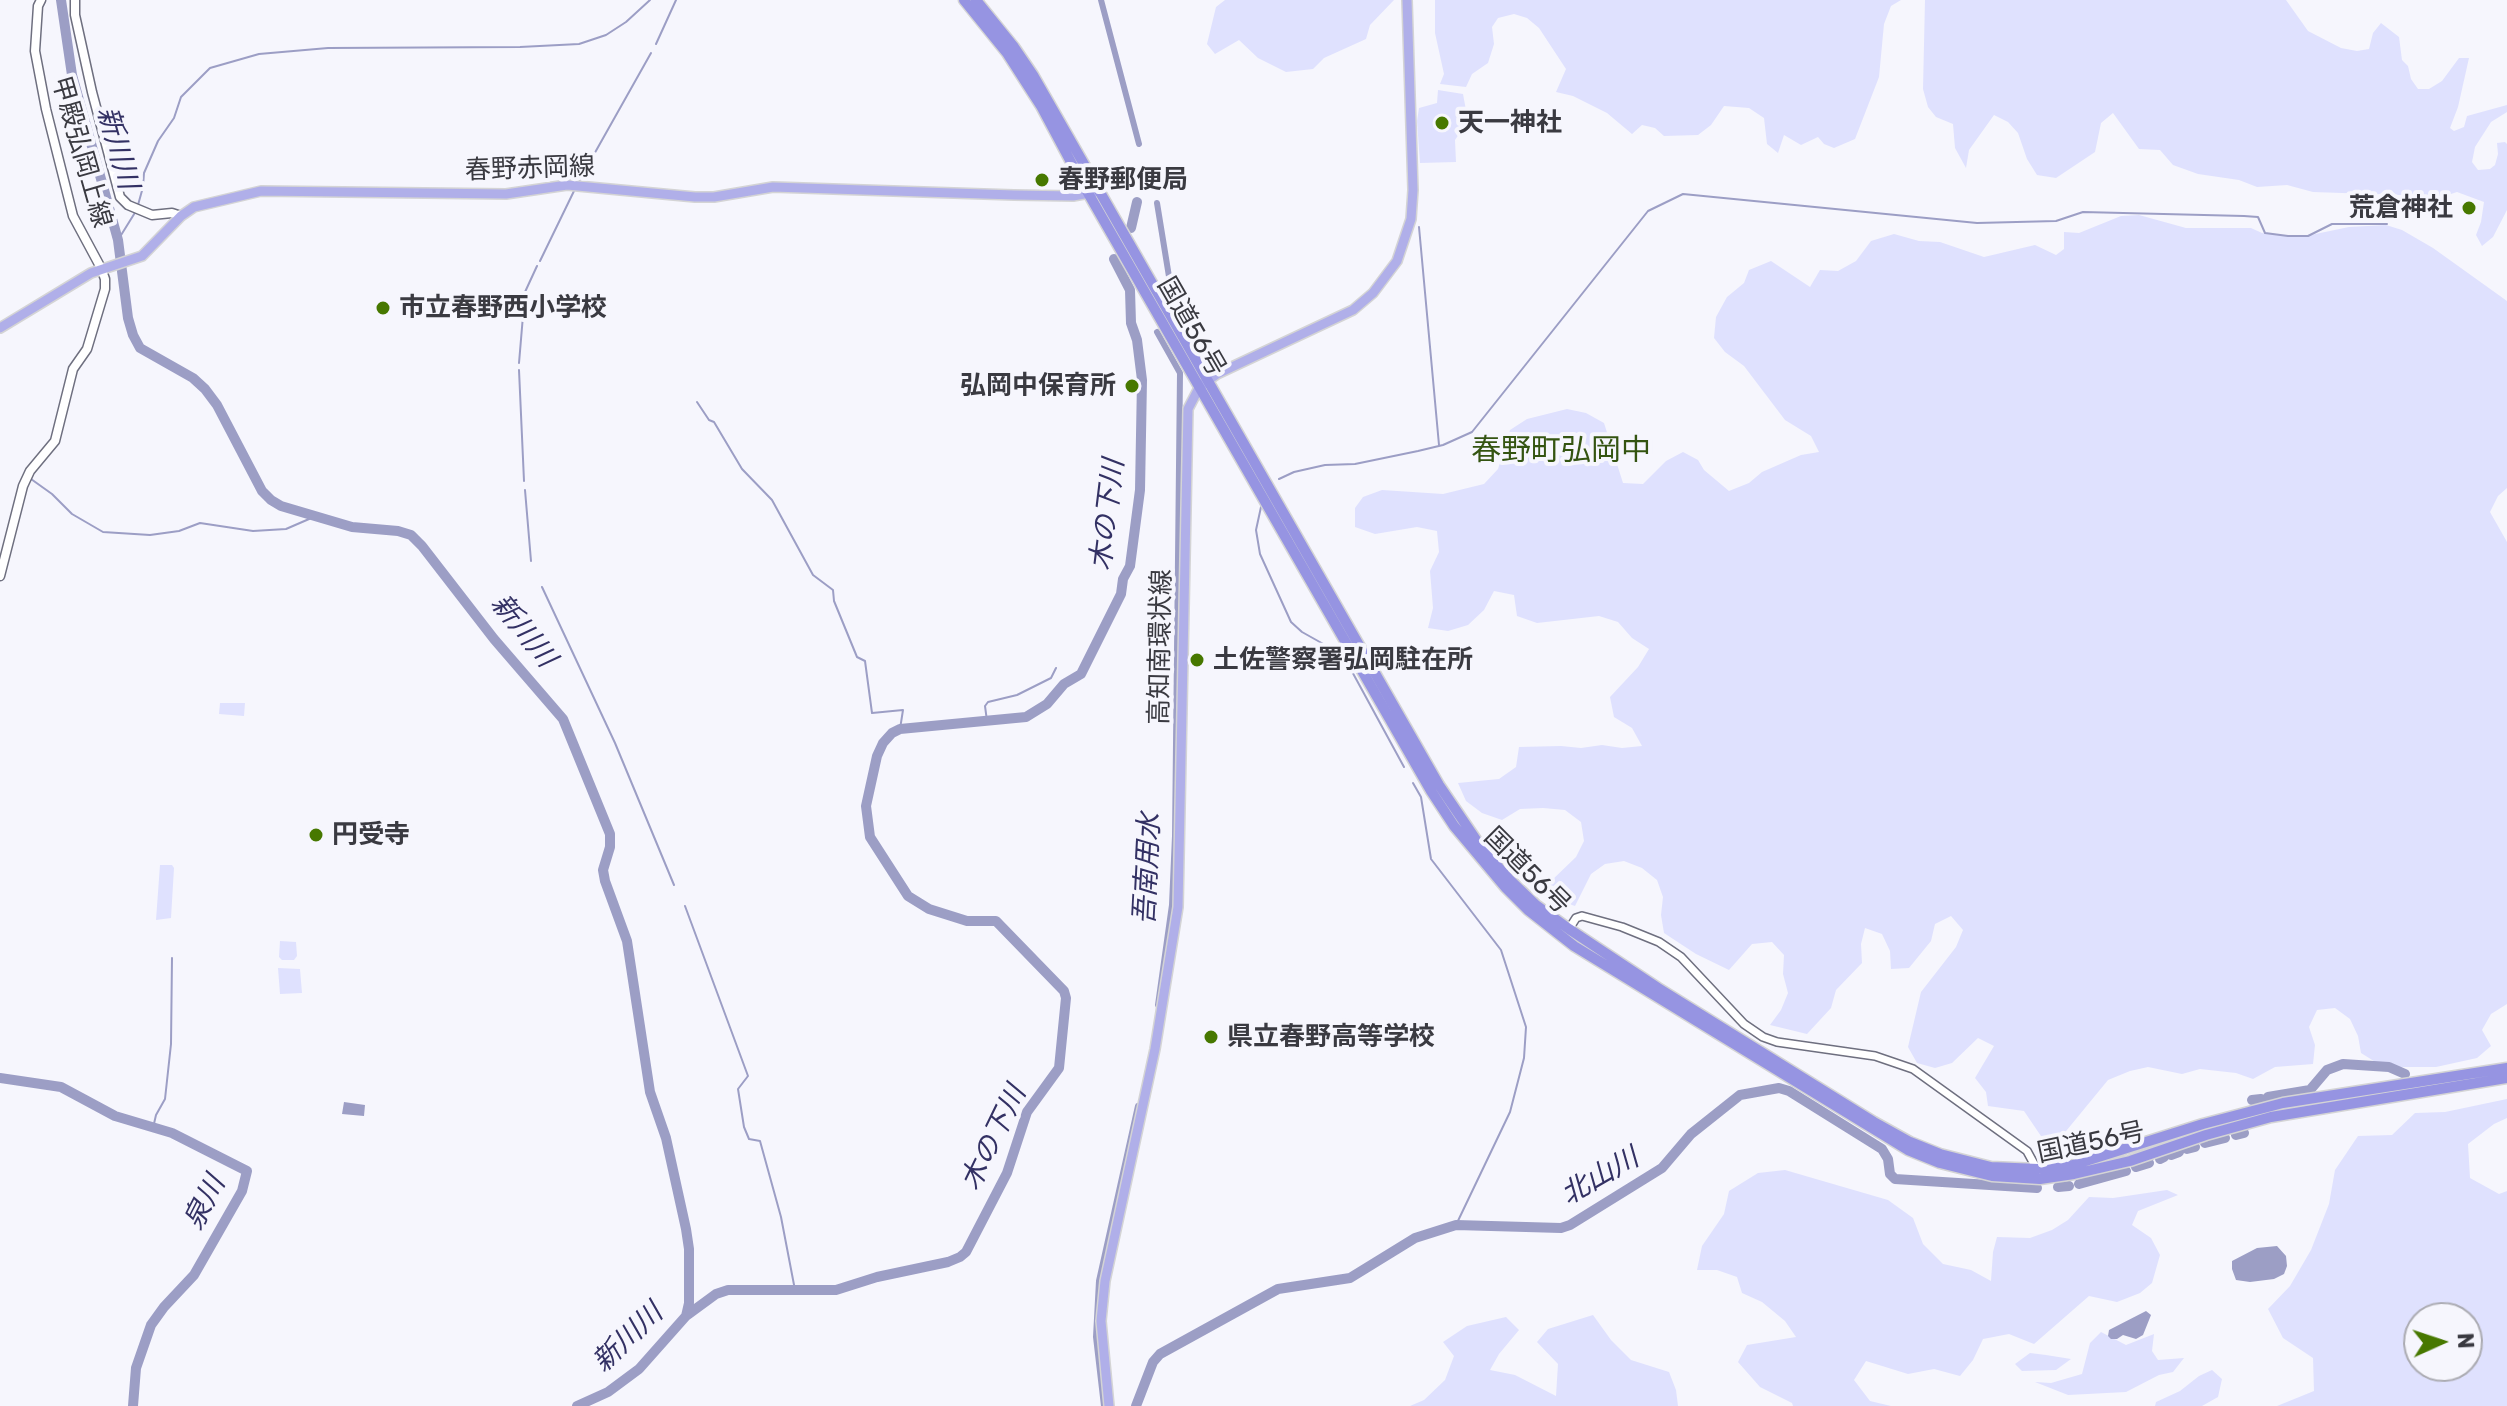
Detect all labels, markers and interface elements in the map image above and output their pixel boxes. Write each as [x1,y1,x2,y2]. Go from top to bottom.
street label: 甲殿弘岡上線 [45,73,117,231]
water label: 新川川 [89,103,145,193]
place label: 天一神社 [1458,107,1562,139]
marker: 天一神社 [1433,114,1451,132]
street label: 春野赤岡線 [464,151,596,187]
place label: 春野郵便局 [1058,164,1188,196]
marker: 春野郵便局 [1033,171,1051,189]
place label: 荒倉神社 [2349,192,2453,224]
marker: 荒倉神社 [2460,199,2478,217]
street label: 国道56号 [1150,272,1232,382]
place label: 市立春野西小学校 [399,292,607,324]
marker: 市立春野西小学校 [374,299,392,317]
place label: 弘岡中保育所 [960,370,1116,402]
marker: 弘岡中保育所 [1123,377,1141,395]
district label: 春野町弘岡中 [1471,433,1651,469]
water label: 木の下川 [1085,457,1131,573]
street label: 高知南環状線 [1144,569,1178,725]
water label: 新川川 [484,588,562,674]
place label: 土佐警察署弘岡駐在所 [1213,644,1473,676]
marker: 土佐警察署弘岡駐在所 [1188,651,1206,669]
water label: 吾南用水 [1128,812,1168,926]
place label: 円受寺 [332,819,410,851]
street label: 国道56号 [1477,821,1577,921]
marker: 円受寺 [307,826,325,844]
place label: 県立春野高等学校 [1227,1021,1435,1053]
marker: 県立春野高等学校 [1202,1028,1220,1046]
water label: 木の下川 [954,1080,1034,1196]
street label: 国道56号 [2034,1116,2148,1170]
water label: 北山川 [1555,1141,1645,1213]
water label: 泉川 [177,1170,233,1236]
water label: 新川川 [586,1297,670,1379]
north arrow [2403,1302,2483,1382]
text: N [2452,1332,2479,1349]

